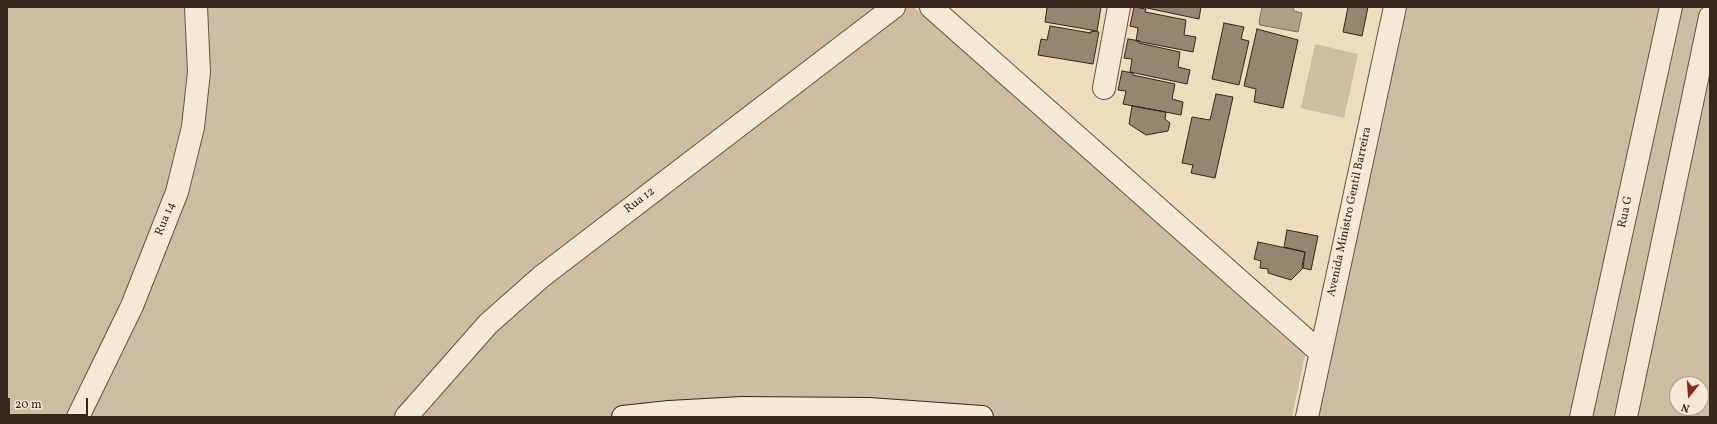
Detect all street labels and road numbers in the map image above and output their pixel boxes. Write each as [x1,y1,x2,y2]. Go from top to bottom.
street label: Avenida Ministro Gentil Barreira [1325,126,1375,298]
street label: Rua 12 [622,185,658,217]
street label: Rua G [1616,195,1636,229]
street label: Rua 14 [153,200,179,238]

